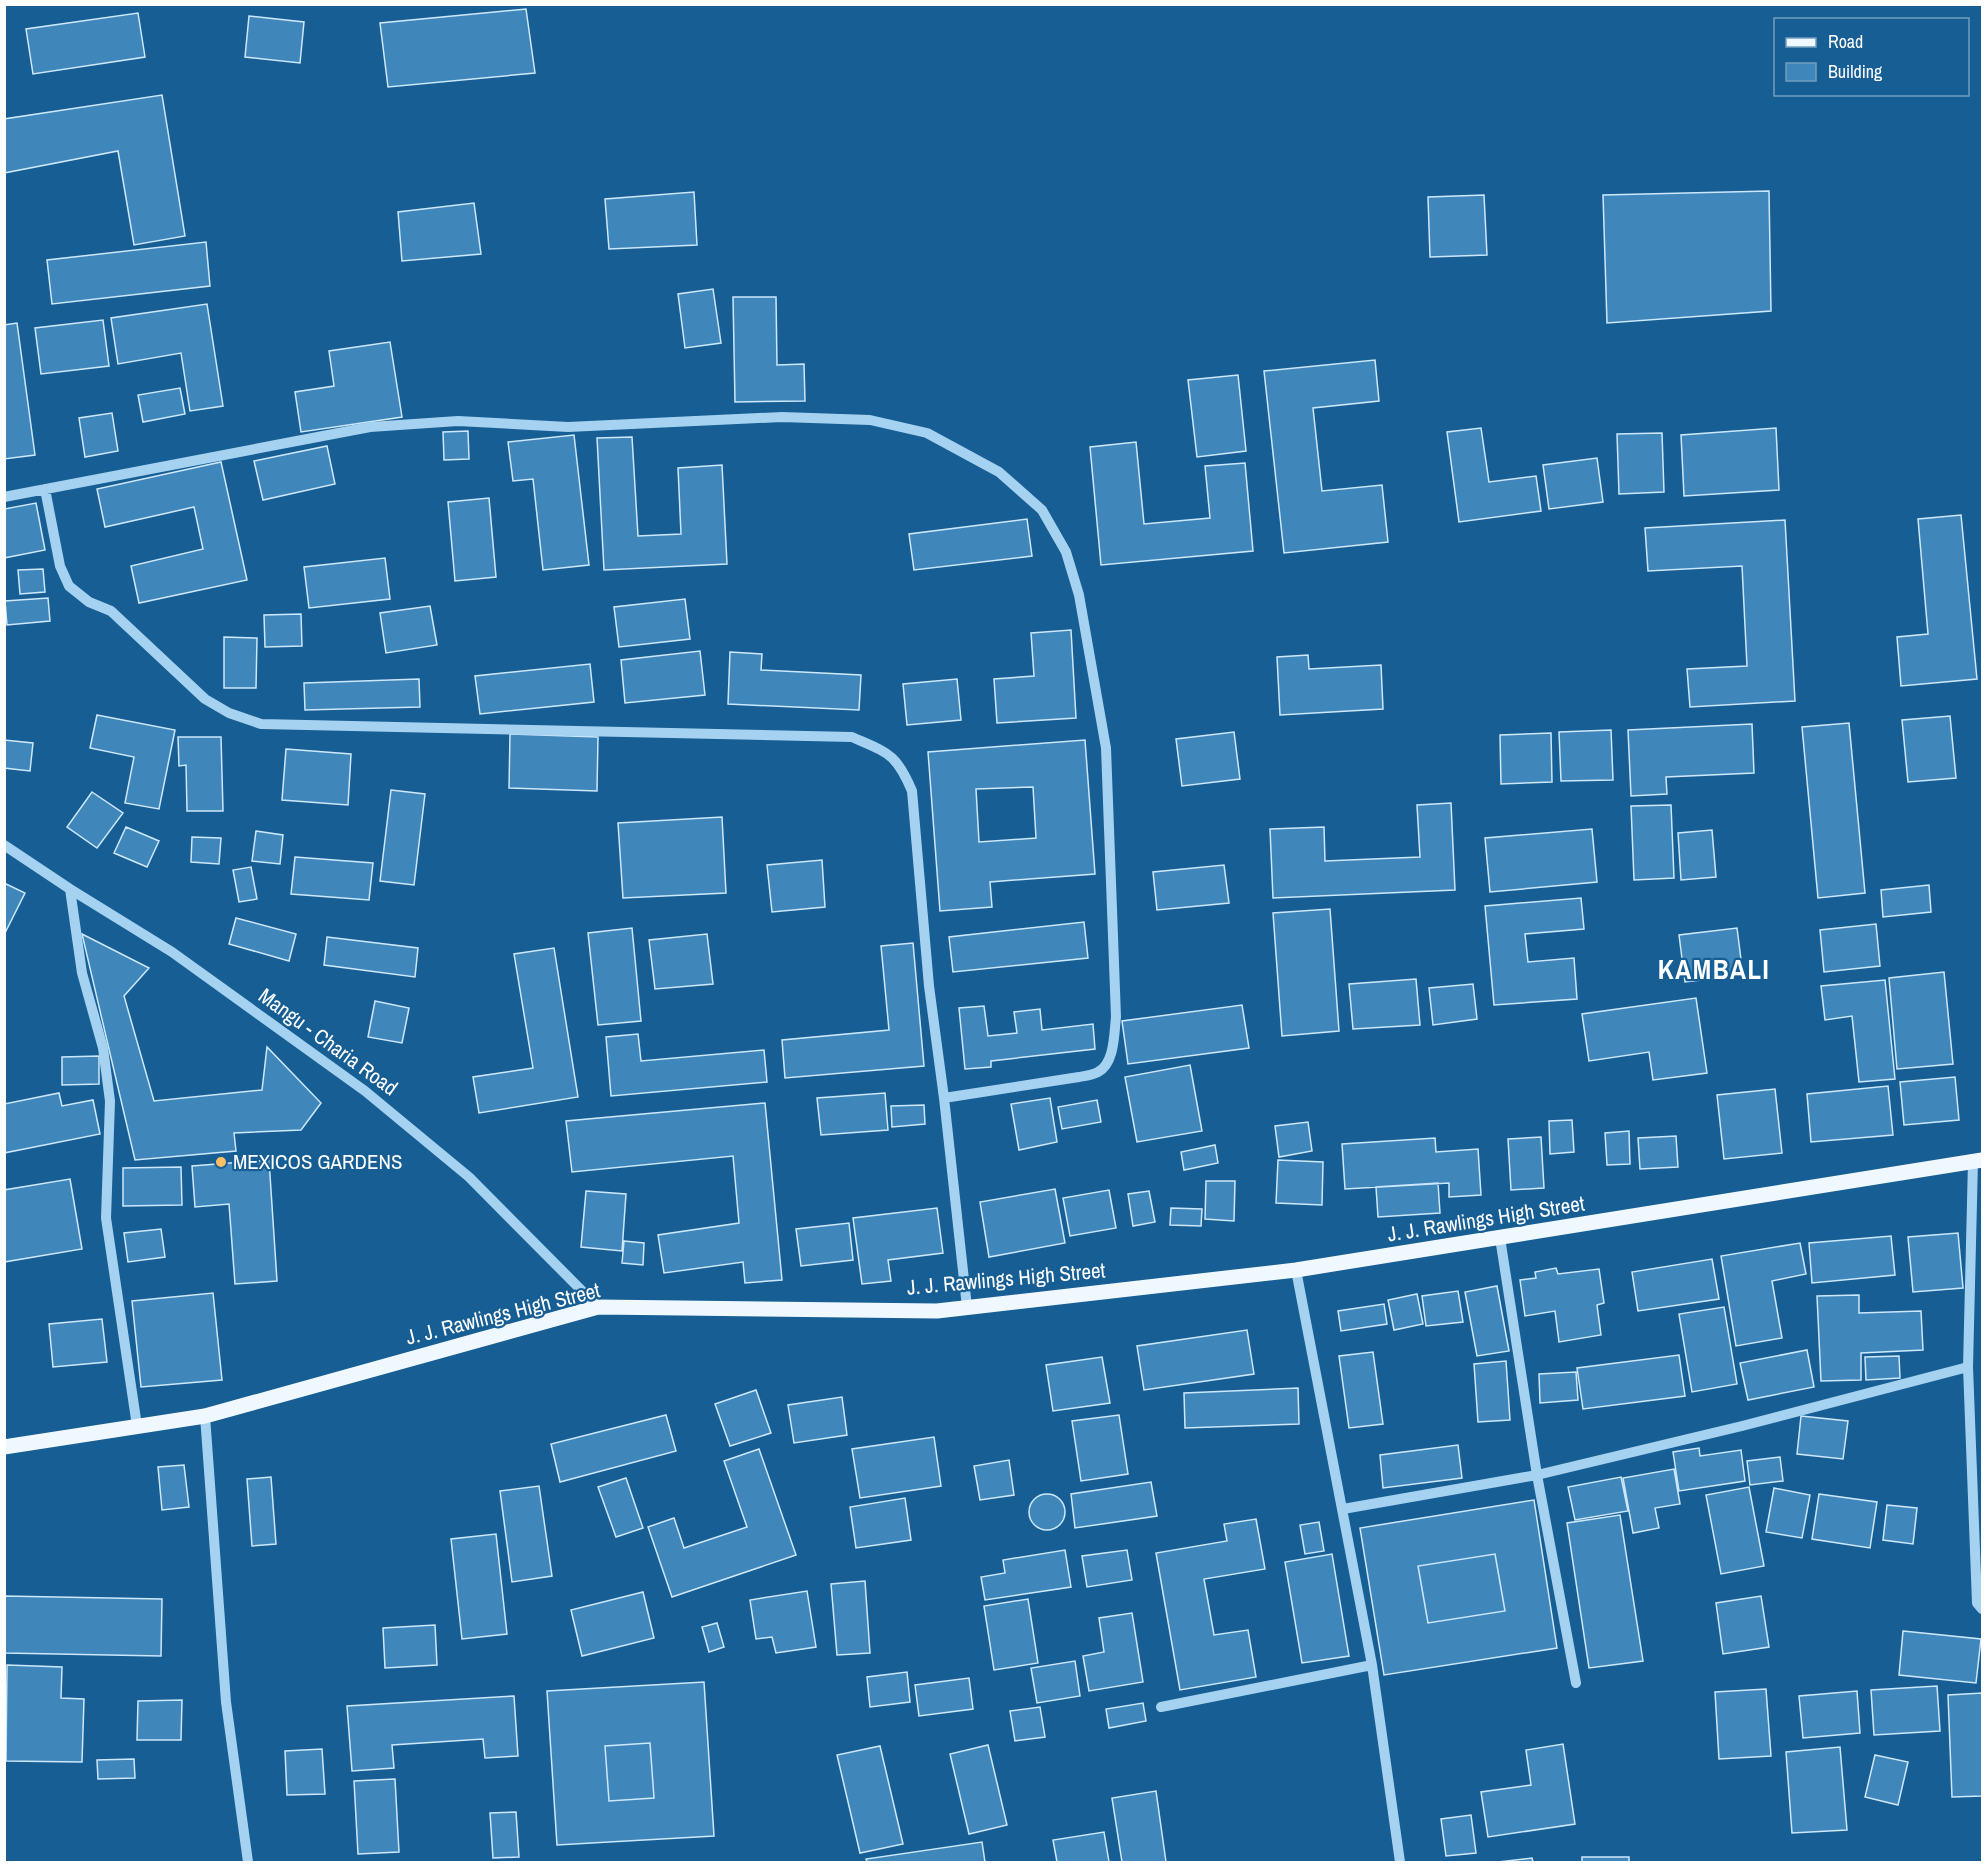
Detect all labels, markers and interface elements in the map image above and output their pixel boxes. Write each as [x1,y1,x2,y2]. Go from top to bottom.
legend [1774,18,1969,96]
text: Road [1828,29,1863,54]
text: Building [1828,59,1883,84]
district label: KAMBALI [1658,951,1770,987]
street label: Mangu - Charia Road [253,981,404,1102]
place label: MEXICOS GARDENS [233,1147,402,1176]
marker: MEXICOS GARDENS [214,1155,228,1169]
street label: J. J. Rawlings High Street [1385,1189,1587,1248]
street label: J. J. Rawlings High Street [906,1255,1107,1302]
street label: J. J. Rawlings High Street [403,1275,603,1352]

